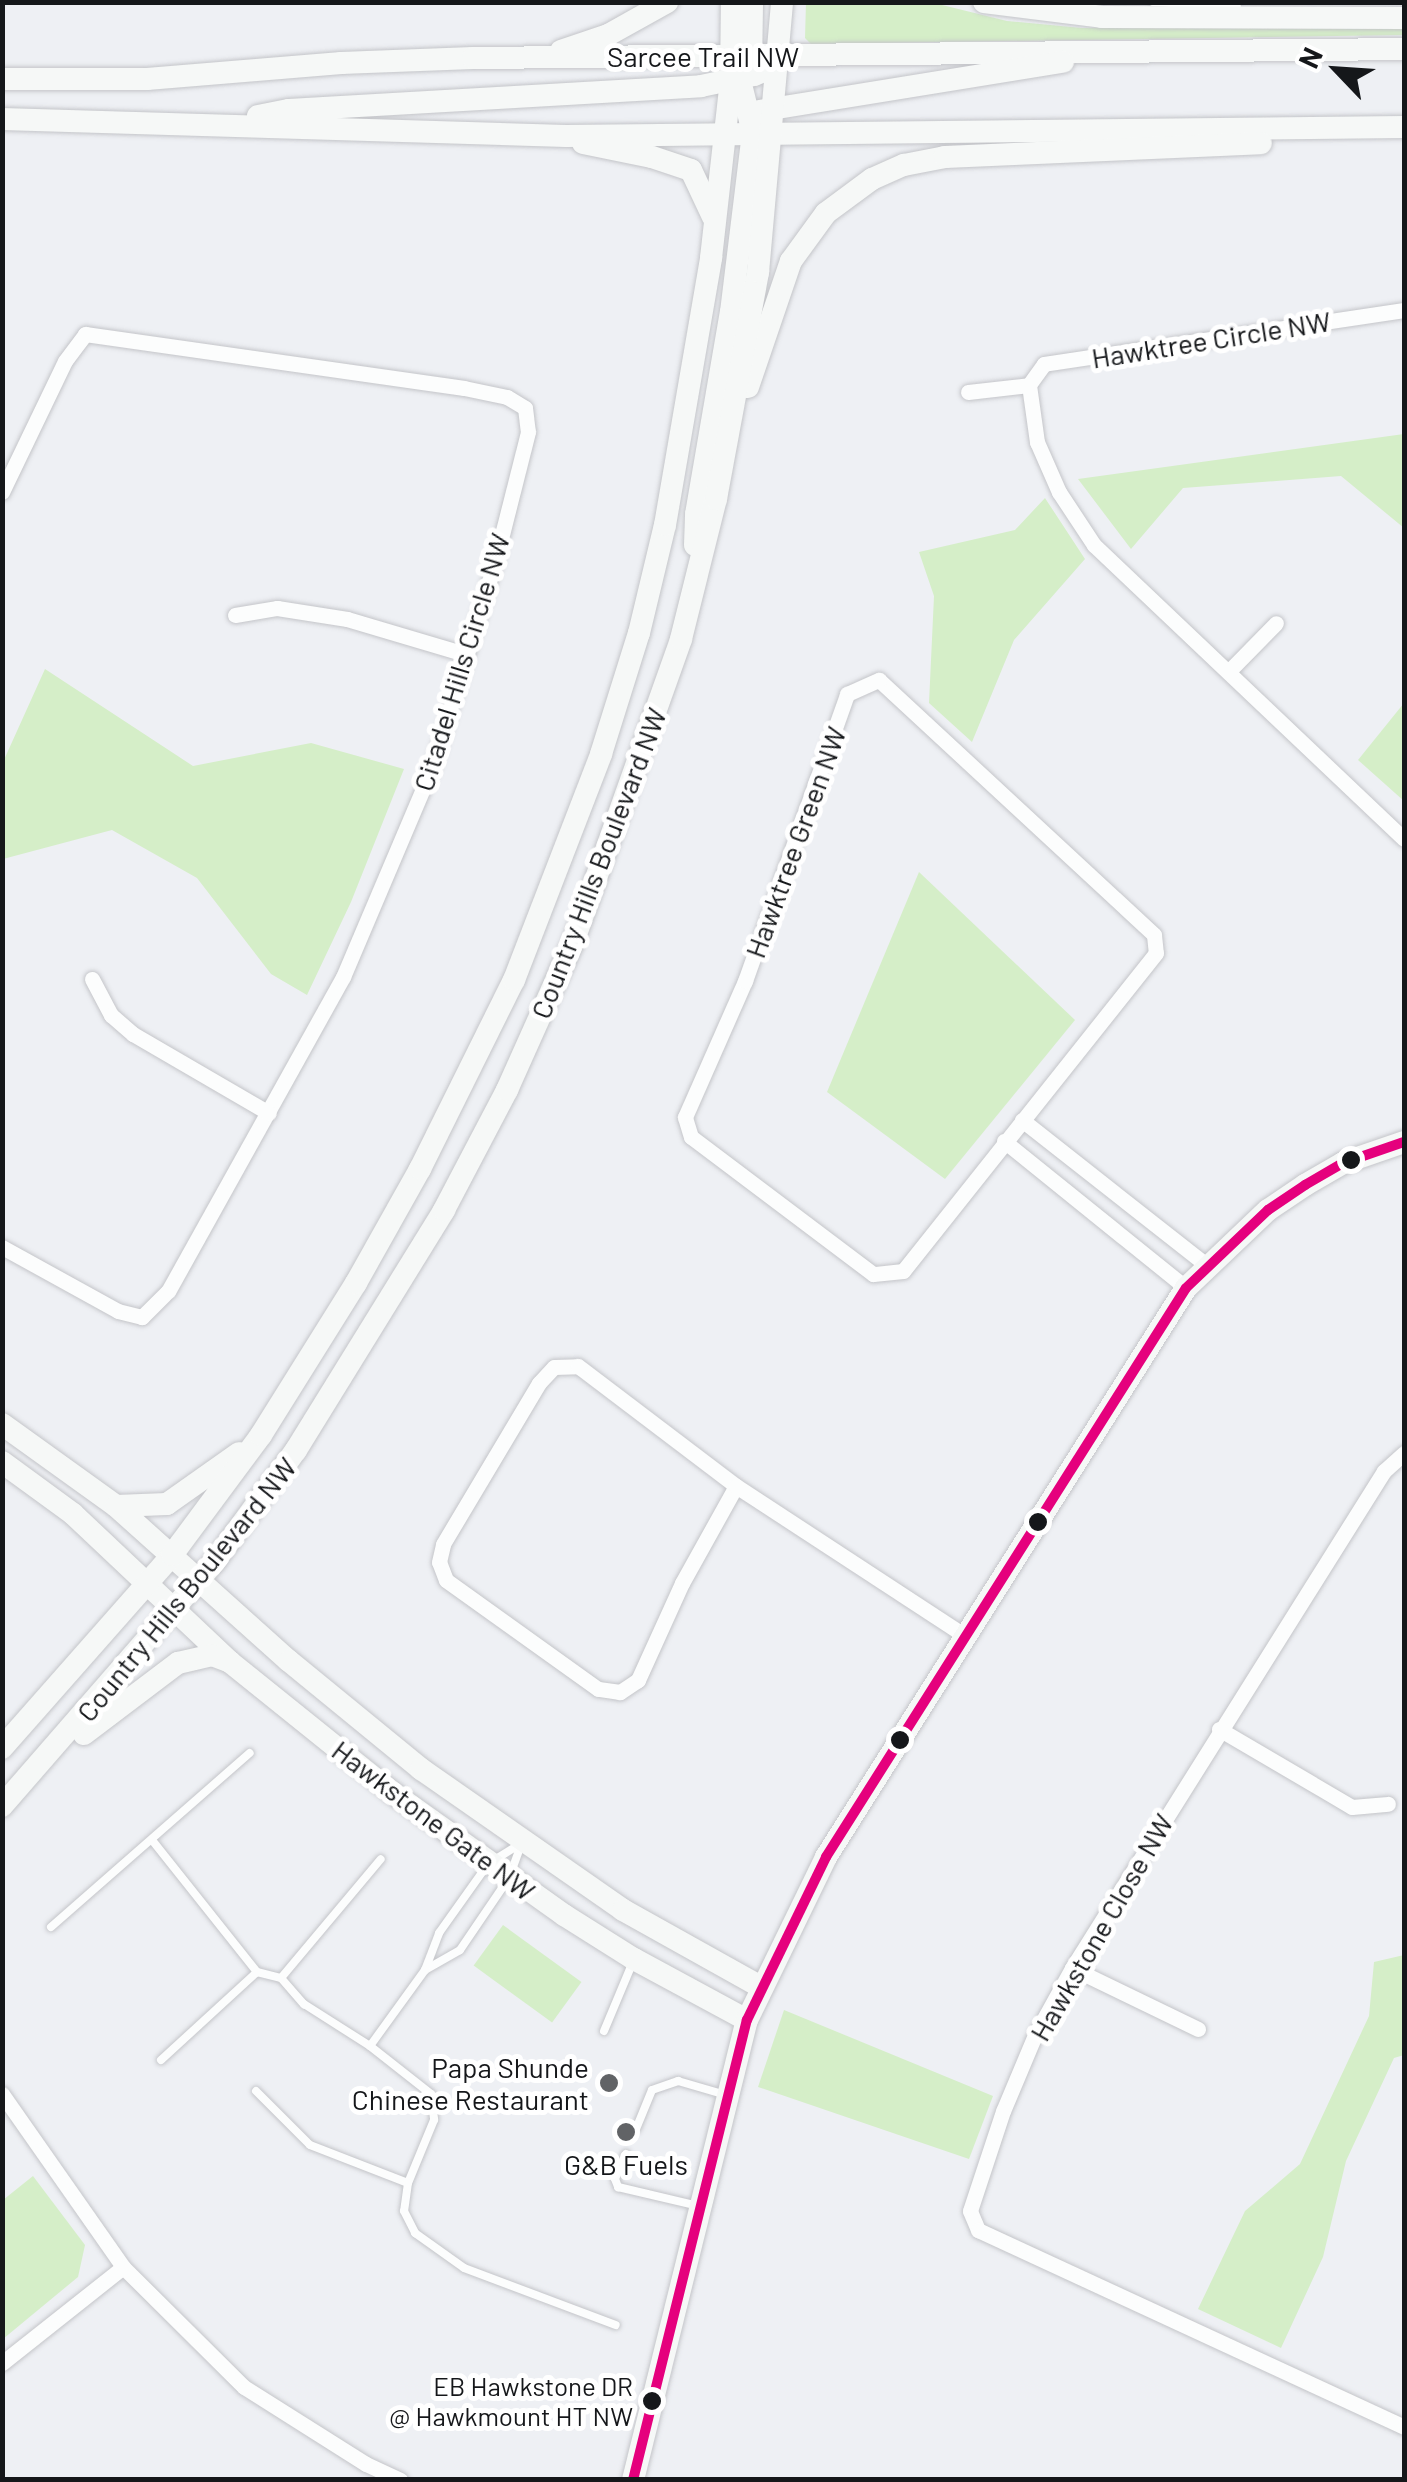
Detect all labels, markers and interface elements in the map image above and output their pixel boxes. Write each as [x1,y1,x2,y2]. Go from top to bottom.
north arrow [1287,20,1387,120]
street label: Sarcee Trail NW [607,39,799,73]
text: N [1290,42,1329,73]
street label: Hawktree Circle NW [1089,304,1333,374]
street label: Citadel Hills Circle NW [406,529,516,795]
street label: Country Hills Boulevard NW [523,703,673,1023]
street label: Hawktree Green NW [738,722,852,962]
unlabelled marker [1341,1150,1361,1170]
street label: Country Hills Boulevard NW [69,1450,303,1728]
unlabelled marker [1028,1512,1048,1532]
unlabelled marker [890,1730,910,1750]
street label: Hawkstone Gate NW [326,1733,542,1907]
street label: Hawkstone Close NW [1022,1807,1180,2047]
place label: Papa Shunde Chinese Restaurant [352,2050,589,2116]
marker: Papa Shunde Chinese Restaurant [598,2072,620,2094]
marker: G&B Fuels [615,2121,637,2143]
place label: G&B Fuels [564,2147,688,2181]
place label: EB Hawkstone DR @ Hawkmount HT NW [389,2370,633,2432]
marker: EB Hawkstone DR @ Hawkmount HT NW [642,2391,662,2411]

